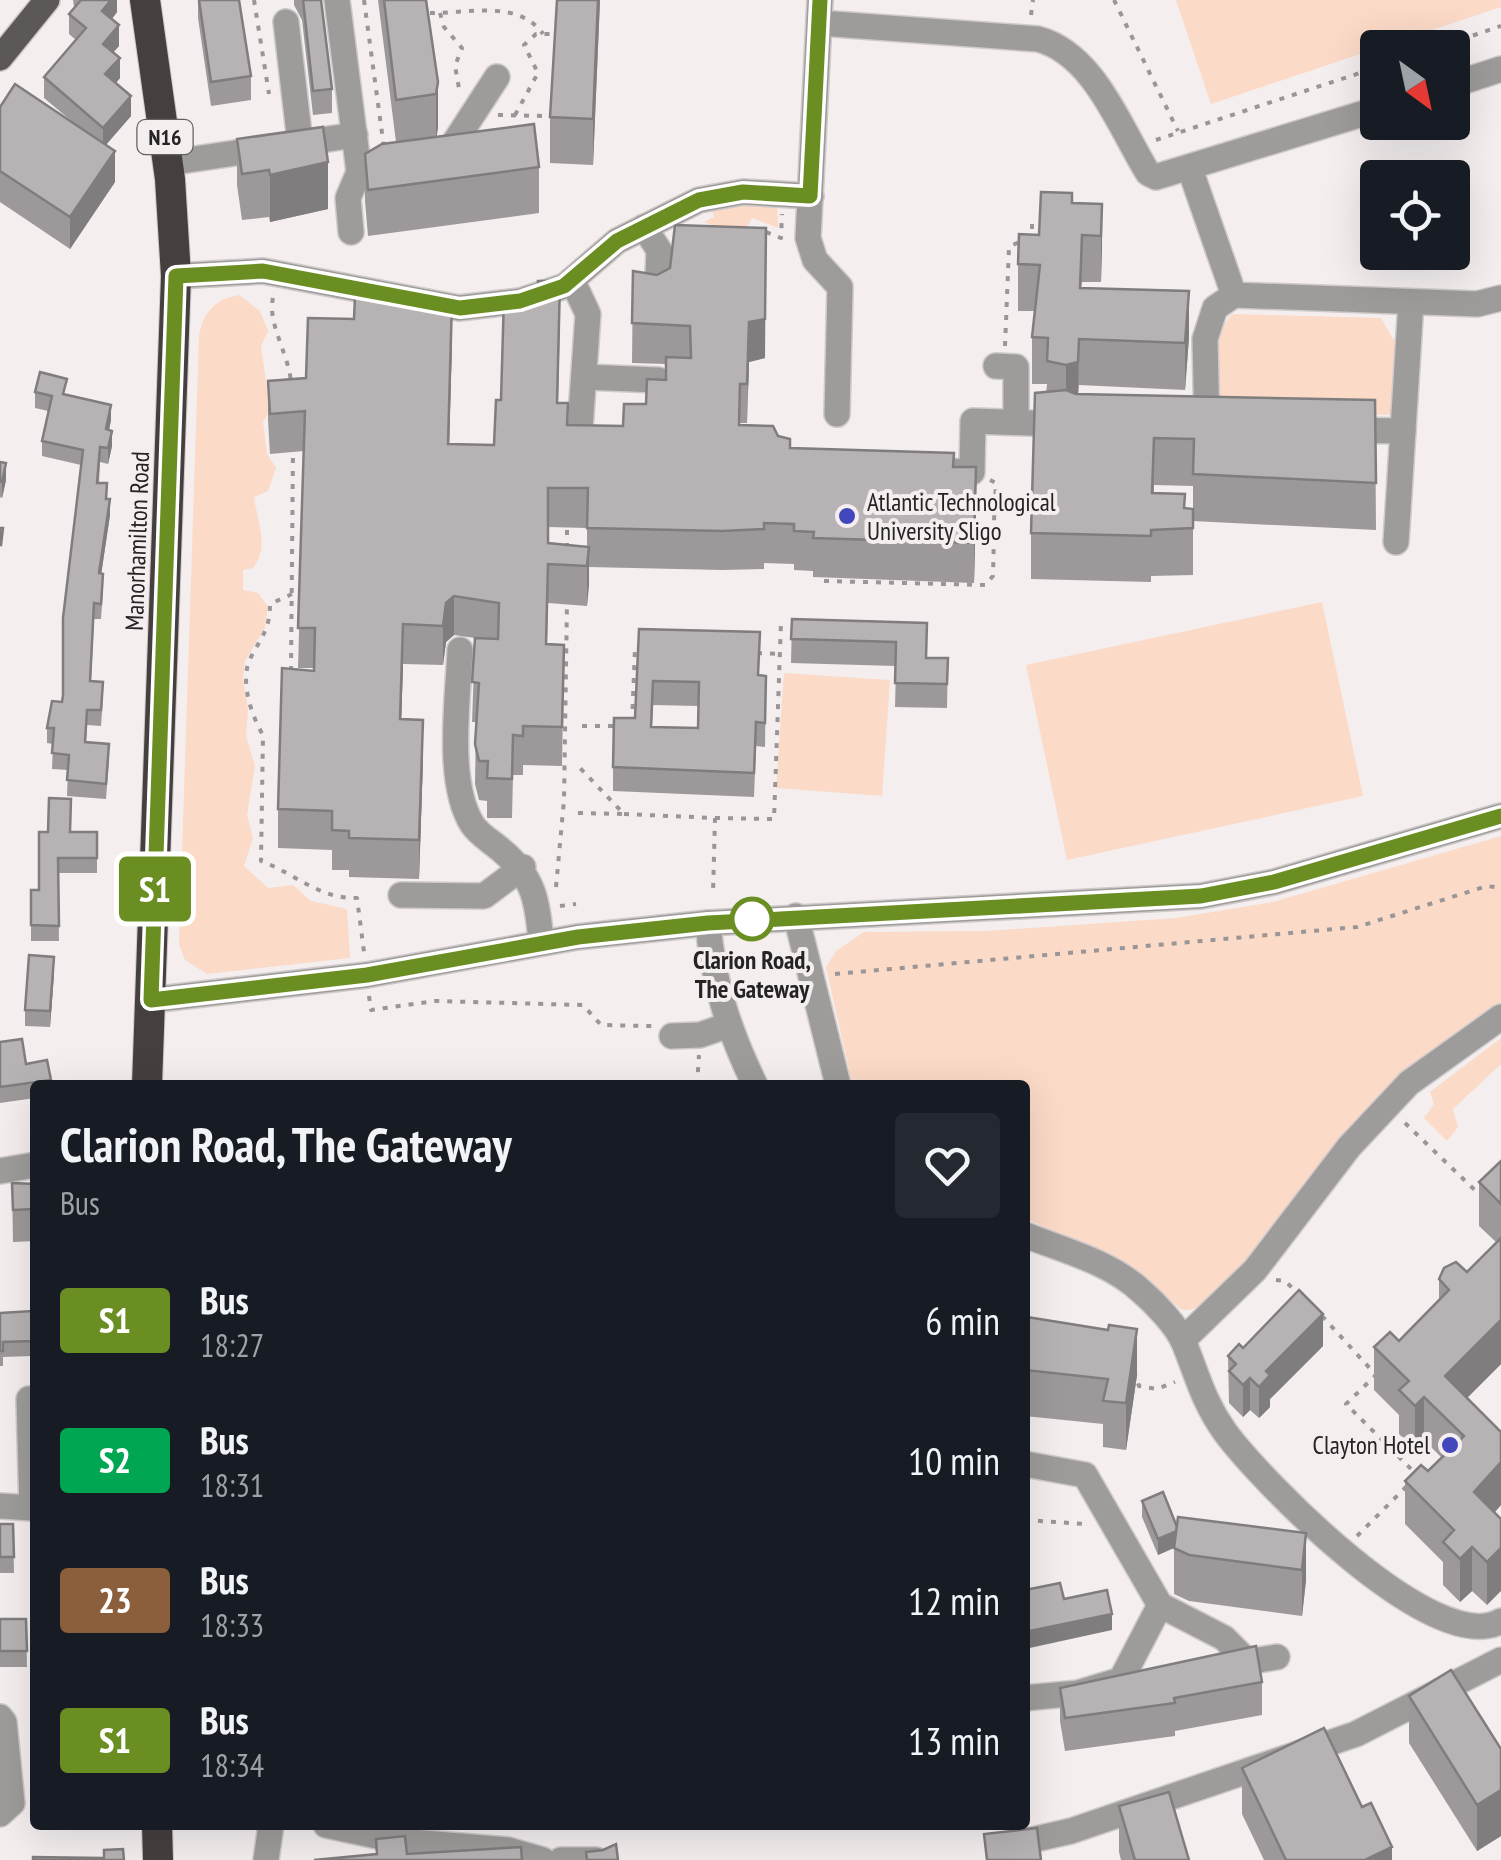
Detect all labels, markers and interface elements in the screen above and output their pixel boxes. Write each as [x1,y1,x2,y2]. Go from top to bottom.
north arrow [1360,30,1470,140]
map controls [1360,30,1470,270]
road number: N16 [138,120,192,154]
button: locate [1360,160,1470,270]
street label: Manorhamilton Road [118,451,156,631]
place label: Atlantic Technological University Sligo [867,486,1056,547]
marker: Atlantic Technological University Sligo [836,505,858,527]
line badge: S1 [110,856,200,922]
text: S1 [139,866,171,912]
marker: Clarion Road, The Gateway [731,898,773,940]
place label: Clarion Road, The Gateway [693,944,811,1005]
text: Clarion Road, The Gateway [60,1113,512,1175]
button: heart [895,1113,1000,1218]
text: Bus [60,1182,100,1224]
text: Bus [200,1275,249,1324]
text: 6 min [925,1296,1000,1345]
text: S1 [99,1297,131,1343]
text: 18:27 [200,1324,264,1366]
text: Bus [200,1415,249,1464]
place label: Clayton Hotel [1313,1429,1430,1461]
marker: Clayton Hotel [1439,1434,1461,1456]
text: 10 min [908,1436,1000,1485]
text: S2 [99,1437,131,1483]
text: 18:31 [200,1464,264,1506]
text: Bus [200,1555,249,1604]
text: 12 min [908,1576,1000,1625]
text: 23 [98,1577,132,1623]
text: 18:33 [200,1604,264,1646]
text: Bus [200,1695,249,1744]
text: 13 min [908,1716,1000,1765]
text: S1 [99,1717,131,1763]
text: 18:34 [200,1744,264,1786]

